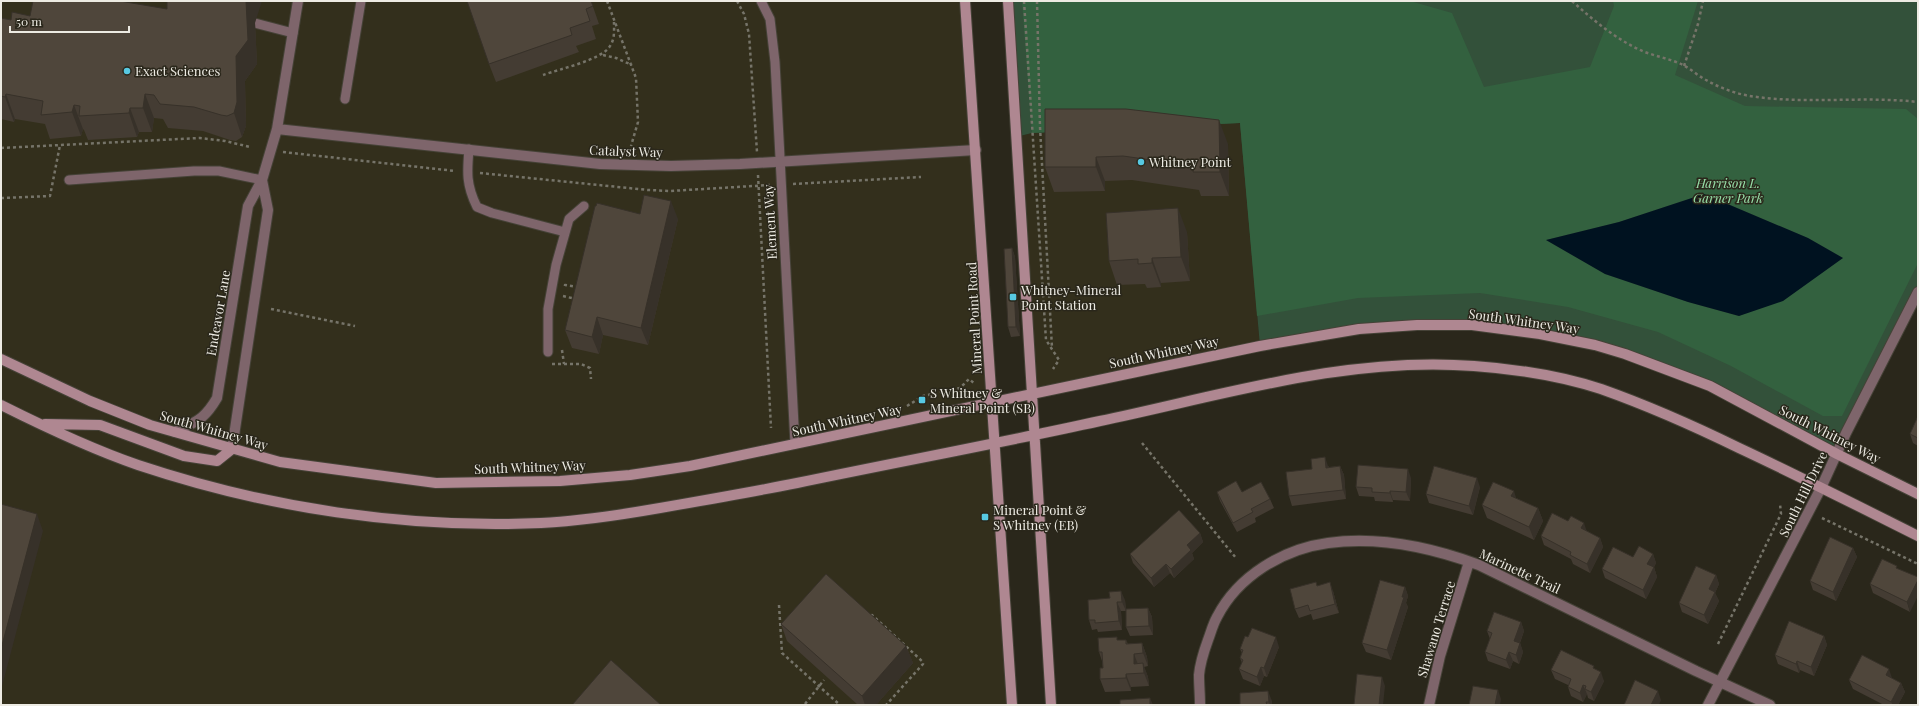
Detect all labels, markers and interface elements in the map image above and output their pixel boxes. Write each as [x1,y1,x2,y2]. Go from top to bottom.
scale bar [10,8,129,34]
text: 50 m [16,13,42,29]
place label: Exact Sciences [135,62,220,79]
marker: Exact Sciences [122,66,132,76]
street label: Catalyst Way [589,141,664,160]
place label: Whitney Point [1148,153,1232,170]
marker: Whitney Point [1136,157,1146,167]
park label: Harrison L. Garner Park [1693,174,1763,206]
street label: Element Way [759,184,780,260]
street label: Mineral Point Road [962,261,985,374]
street label: Endeavor Lane [202,268,233,357]
place label: Whitney-Mineral Point Station [1020,281,1121,313]
marker: Whitney-Mineral Point Station [1008,292,1018,302]
street label: South Whitney Way [1468,304,1581,337]
street label: South Whitney Way [1107,331,1221,371]
place label: S Whitney & Mineral Point (SB) [930,384,1035,416]
marker: S Whitney & Mineral Point (SB) [917,395,927,405]
street label: South Whitney Way [790,399,904,439]
street label: South Whitney Way [1777,401,1884,467]
street label: South Whitney Way [158,406,271,453]
street label: South Hill Drive [1774,448,1831,539]
street label: South Whitney Way [474,456,587,477]
place label: Mineral Point & S Whitney (EB) [993,501,1086,533]
marker: Mineral Point & S Whitney (EB) [980,512,990,522]
street label: Marinette Trail [1477,544,1564,597]
street label: Shawano Terrace [1413,578,1458,679]

